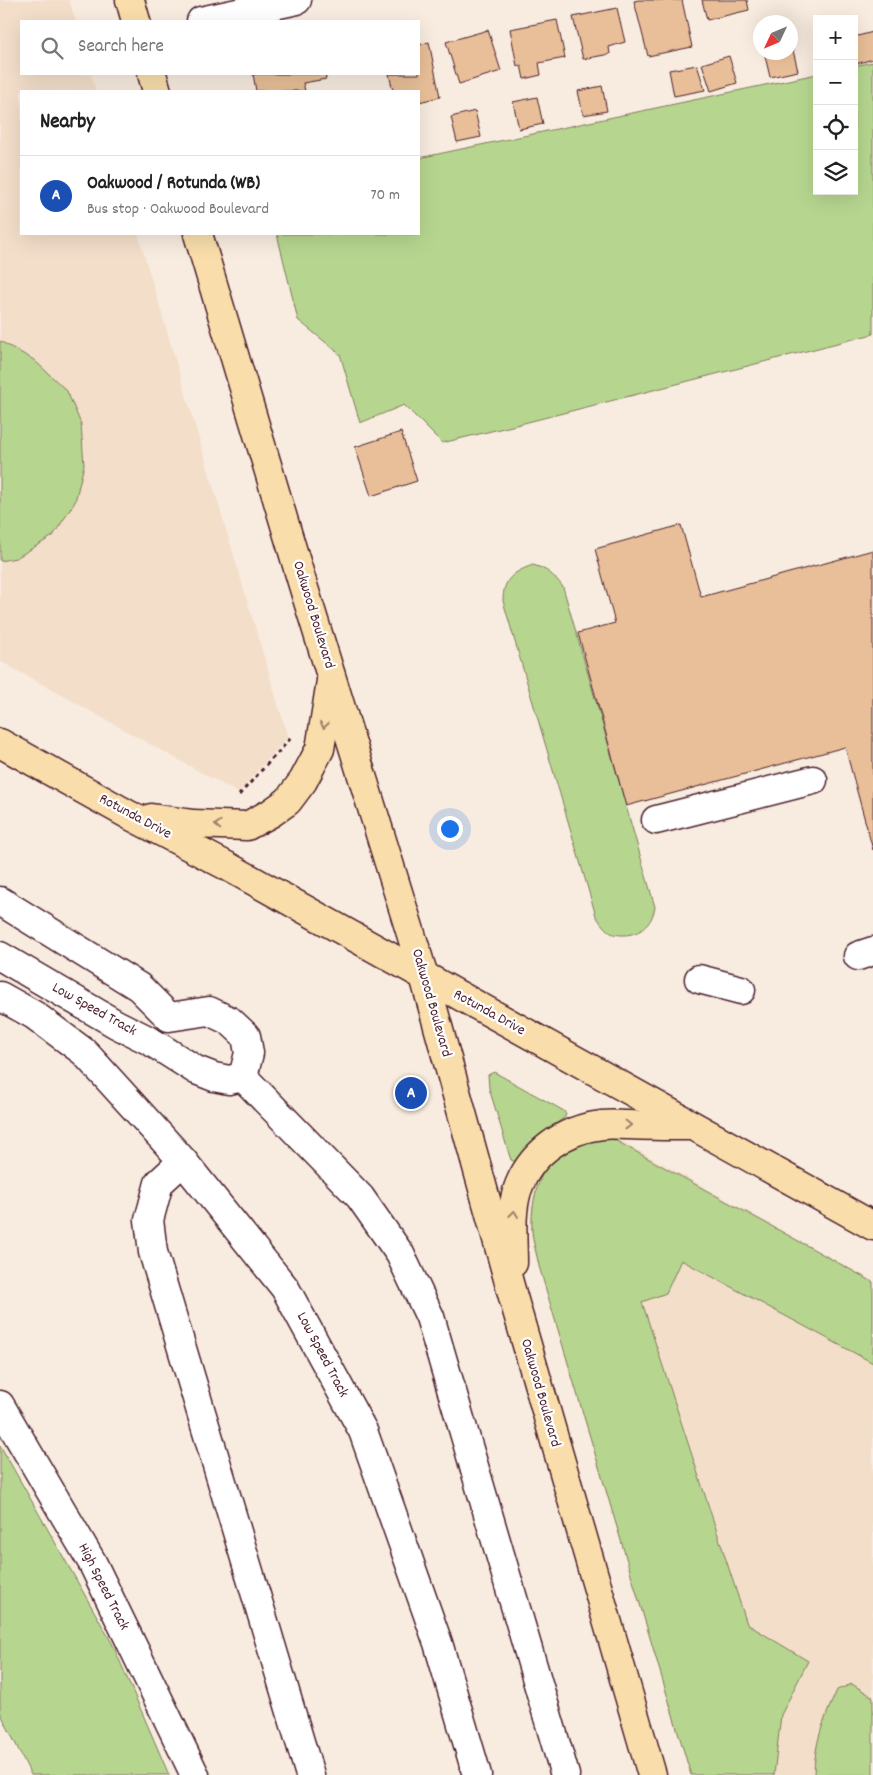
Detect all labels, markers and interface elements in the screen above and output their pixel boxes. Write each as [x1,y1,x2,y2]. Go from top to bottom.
north arrow [753,15,798,60]
map controls [813,15,858,195]
button: + [813,15,858,60]
search box [20,20,420,75]
icon: search [38,34,66,62]
text: Search here [78,34,164,61]
button: − [813,60,858,105]
button: locate [813,105,858,150]
text: Nearby [40,108,95,138]
button: layers [813,150,858,195]
text: Oakwood / Rotunda (WB) [87,171,260,198]
text: A [52,184,60,207]
text: 70 m [370,184,400,207]
text: Bus stop · Oakwood Boulevard [87,198,269,221]
street label: Oakwood Boulevard [286,558,340,672]
one-way arrow [319,721,329,729]
street label: Rotunda Drive [95,789,176,846]
your location [437,816,463,842]
one-way arrow [214,820,222,830]
street label: Oakwood Boulevard [405,946,457,1060]
street label: Low Speed Track [48,978,140,1042]
street label: Rotunda Drive [449,984,529,1042]
pin: A [395,1074,427,1112]
one-way arrow [624,1120,632,1131]
one-way arrow [508,1209,519,1217]
street label: Low Speed Track [290,1308,354,1402]
street label: Oakwood Boulevard [514,1336,566,1450]
street label: High Speed Track [72,1540,134,1634]

